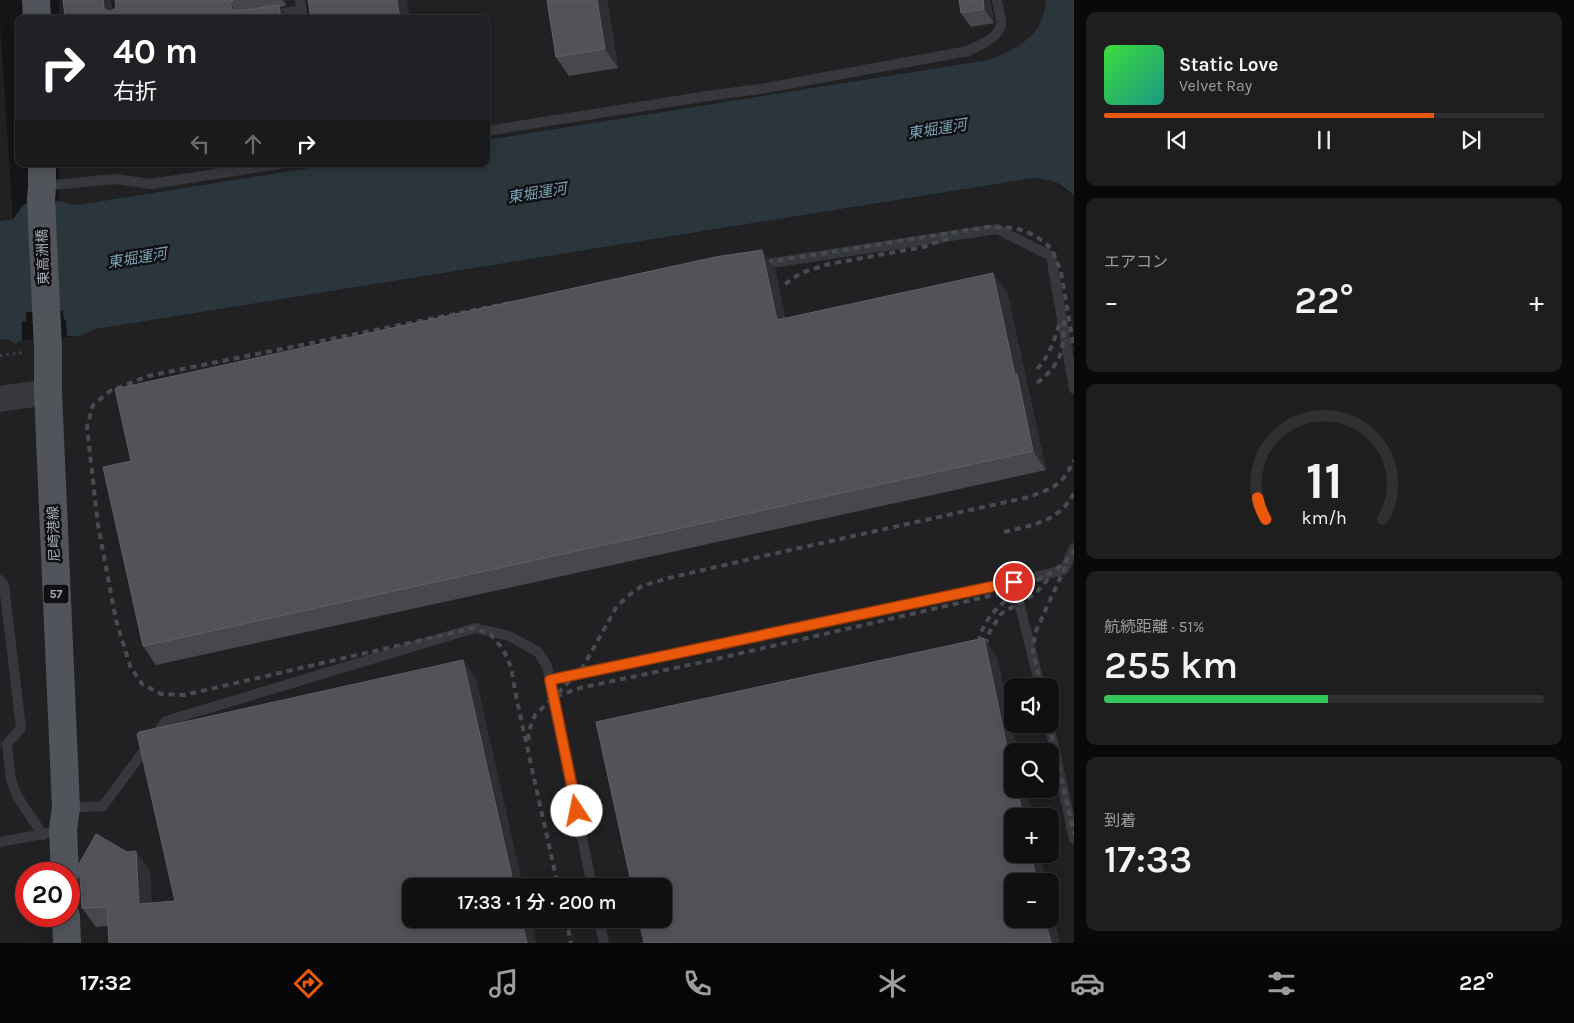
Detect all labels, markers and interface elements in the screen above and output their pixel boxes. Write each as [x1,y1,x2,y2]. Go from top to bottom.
text: 40 m [113,31,198,72]
icon: right [30,35,95,100]
text: Static Love [1179,54,1278,76]
text: Velvet Ray [1179,76,1252,95]
text: 右折 [113,79,157,105]
water label: 東堀運河 [906,115,971,143]
icon: previous [1163,126,1191,154]
icon: pause [1310,126,1338,154]
icon: next [1457,126,1485,154]
icon: left [186,130,214,158]
icon: ahead [239,130,267,158]
icon: right [292,130,320,158]
water label: 東堀運河 [506,179,571,207]
street label: 東高洲橋 [34,229,52,285]
water label: 東堀運河 [106,244,171,272]
text: エアコン [1104,252,1168,271]
text: 22° [1294,278,1354,323]
text: − [1104,285,1119,318]
text: + [1529,285,1544,318]
text: 11 [1305,450,1343,511]
street label: 尼崎港線 [45,506,63,562]
text: km/h [1301,508,1347,529]
pin [993,561,1035,603]
icon: arrive [1000,568,1028,596]
road number: 57 [44,584,68,604]
text: 航続距離 · 51% [1104,617,1204,636]
text: 255 km [1104,643,1238,688]
map controls [1004,678,1059,928]
button: sound [1004,678,1059,733]
button: search [1004,743,1059,798]
position arrow [550,784,602,836]
button: + [1004,808,1059,863]
text: 到着 [1104,811,1136,830]
text: 17:33 [1104,837,1192,882]
speed limit sign: 20 [15,862,80,927]
button: − [1004,873,1059,928]
text: 17:33 · 1 分 · 200 m [458,892,616,914]
icon: directions [291,966,326,1001]
icon: music [486,966,521,1001]
icon: phone [680,966,715,1001]
icon: climate [875,966,910,1001]
icon: car [1070,966,1105,1001]
icon: filters [1264,966,1299,1001]
text: 17:32 [80,970,132,996]
text: 22° [1459,970,1494,996]

